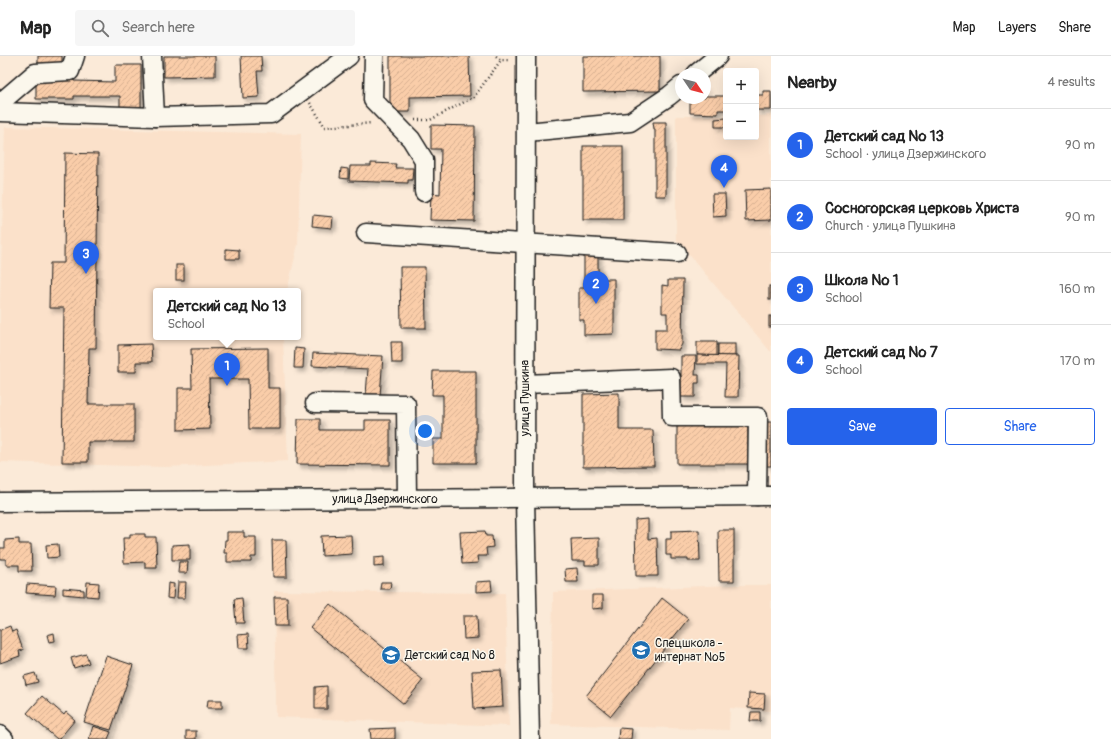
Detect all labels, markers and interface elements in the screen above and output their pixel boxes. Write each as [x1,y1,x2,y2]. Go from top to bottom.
search box [75,10,355,46]
text: Map [20,16,51,40]
icon: search [89,17,111,39]
text: Search here [121,18,195,37]
text: Map [953,19,976,36]
text: Layers [998,19,1036,36]
text: Share [1058,19,1091,36]
north arrow [675,68,711,104]
map controls [723,68,759,140]
button: + [723,68,759,104]
text: Nearby [787,72,836,93]
text: 4 results [1048,74,1095,90]
button: − [723,104,759,140]
text: Детский сад № 13 [825,127,944,146]
text: 1 [797,137,803,153]
text: 90 m [1065,137,1095,153]
text: School · улица Дзержинского [825,146,986,162]
pin: 4 [711,155,737,188]
text: Сосногорская церковь Христа [825,199,1019,218]
text: 2 [796,209,804,225]
text: 90 m [1065,209,1095,225]
text: Church · улица Пушкина [825,218,956,234]
pin: 3 [73,241,99,274]
pin: 2 [583,271,609,304]
text: Школа № 1 [825,271,899,290]
text: 3 [796,281,804,297]
text: 160 m [1059,281,1095,297]
popup [153,288,301,340]
text: School [825,290,862,306]
text: Детский сад № 13 [168,297,286,316]
text: School [168,316,205,332]
text: Детский сад № 7 [825,343,938,362]
pin: 1 [214,353,240,386]
text: 4 [796,353,804,369]
text: 170 m [1060,353,1095,369]
street label: улица Пушкина [518,359,533,437]
text: School [825,362,862,378]
button: Save [787,408,937,445]
button: Share [945,408,1095,445]
your location [415,421,435,441]
street label: улица Дзержинского [331,492,438,507]
place label: Спецшкола - интернат №5 [655,636,725,665]
school or university icon: Спецшкола - интернат №5 [630,639,652,661]
school or university icon: Детский сад № 8 [380,644,402,666]
place label: Детский сад № 8 [404,648,495,663]

